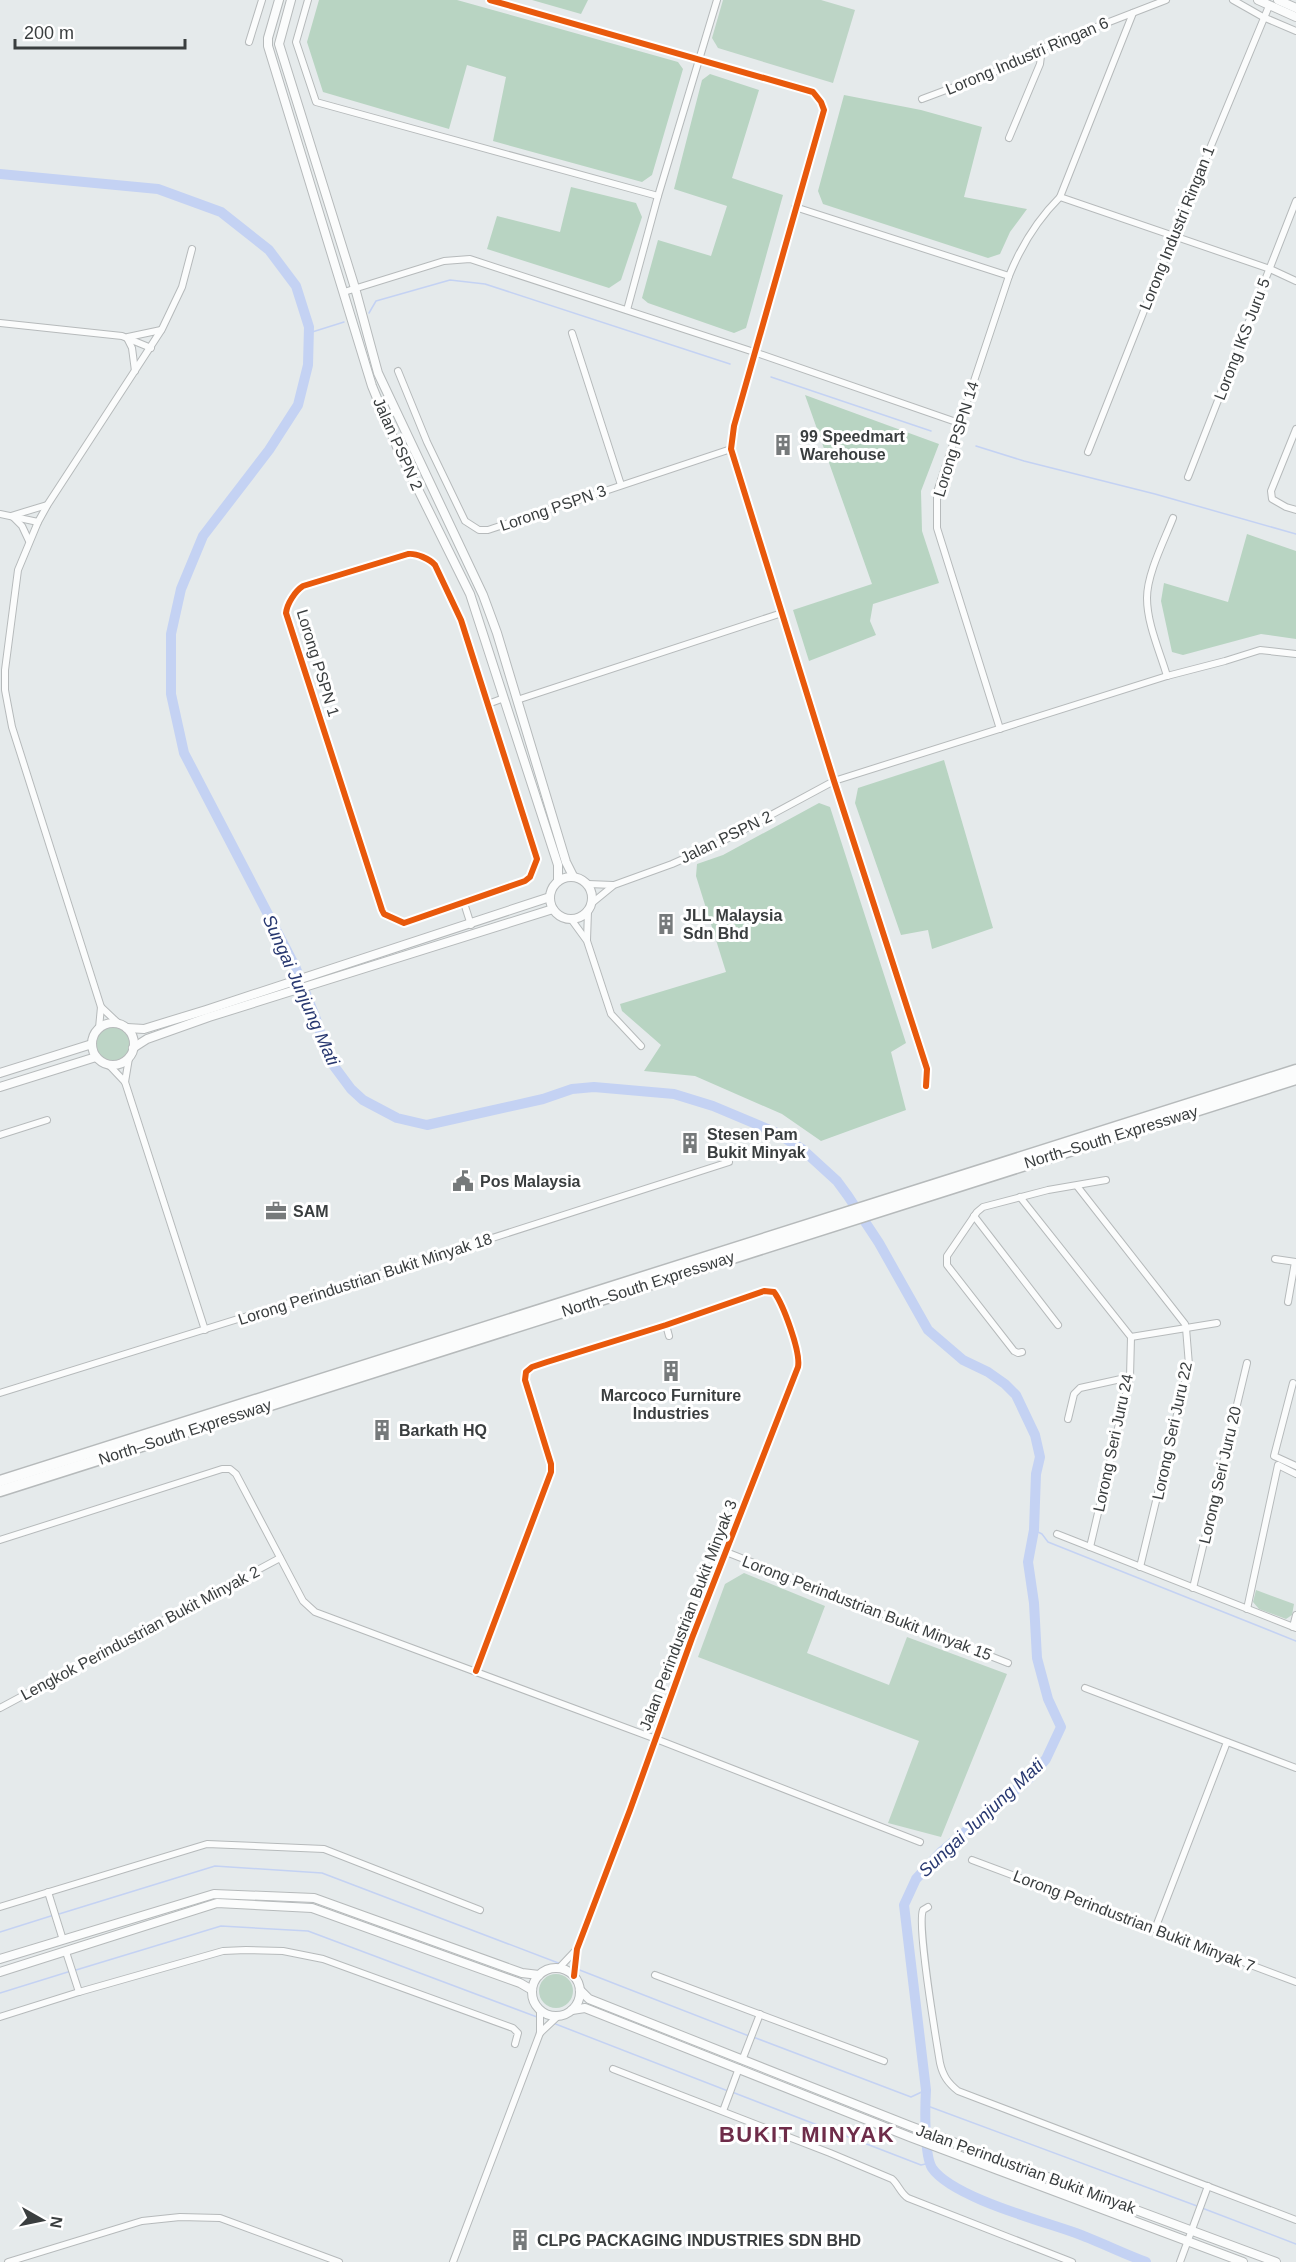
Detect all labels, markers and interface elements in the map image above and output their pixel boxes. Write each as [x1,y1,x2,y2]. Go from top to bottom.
scale bar [15,12,184,50]
street label: Lorong Industri Ringan 6 [943,14,1111,98]
text: 200 m [24,23,74,43]
street label: Lorong Industri Ringan 1 [1136,143,1218,312]
street label: Lorong IKS Juru 5 [1211,276,1273,402]
street label: Lorong PSPN 14 [930,379,982,499]
street label: Jalan PSPN 2 [370,395,426,493]
place label: 99 Speedmart Warehouse [800,428,906,463]
building icon: 99 Speedmart Warehouse [771,433,795,457]
street label: Lorong PSPN 3 [498,482,608,534]
street label: Lorong PSPN 1 [294,607,342,719]
street label: Jalan PSPN 2 [678,807,775,866]
place label: JLL Malaysia Sdn Bhd [683,907,782,942]
water label: Sungai Junjung Mati [259,911,344,1069]
building icon: JLL Malaysia Sdn Bhd [654,912,678,936]
street label: North–South Expressway [1022,1102,1200,1172]
place label: Stesen Pam Bukit Minyak [707,1126,806,1161]
building icon: Stesen Pam Bukit Minyak [678,1131,702,1155]
public building icon: Pos Malaysia [451,1169,475,1193]
place label: Pos Malaysia [480,1173,581,1190]
office icon: SAM [264,1199,288,1223]
place label: SAM [293,1203,329,1220]
street label: Lorong Perindustrian Bukit Minyak 18 [236,1230,494,1328]
street label: North–South Expressway [560,1248,736,1320]
building icon: Marcoco Furniture Industries [659,1359,683,1383]
street label: Lorong Seri Juru 22 [1149,1360,1195,1501]
street label: Lorong Seri Juru 24 [1090,1372,1136,1513]
place label: Marcoco Furniture Industries [601,1387,741,1422]
street label: North–South Expressway [97,1396,273,1468]
street label: Lorong Seri Juru 20 [1196,1405,1244,1545]
building icon: Barkath HQ [370,1418,394,1442]
place label: Barkath HQ [399,1422,487,1439]
street label: Jalan Perindustrian Bukit Minyak 3 [636,1497,740,1733]
street label: Lorong Perindustrian Bukit Minyak 15 [740,1552,994,1664]
street label: Lengkok Perindustrian Bukit Minyak 2 [18,1563,262,1703]
water label: Sungai Junjung Mati [915,1754,1048,1881]
street label: Lorong Perindustrian Bukit Minyak 7 [1011,1867,1257,1975]
street label: Jalan Perindustrian Bukit Minyak [914,2121,1139,2217]
district label: BUKIT MINYAK [719,2122,895,2147]
north arrow [12,2190,72,2250]
text: N [47,2215,66,2229]
building icon: CLPG PACKAGING INDUSTRIES SDN BHD [508,2228,532,2252]
place label: CLPG PACKAGING INDUSTRIES SDN BHD [537,2232,861,2249]

